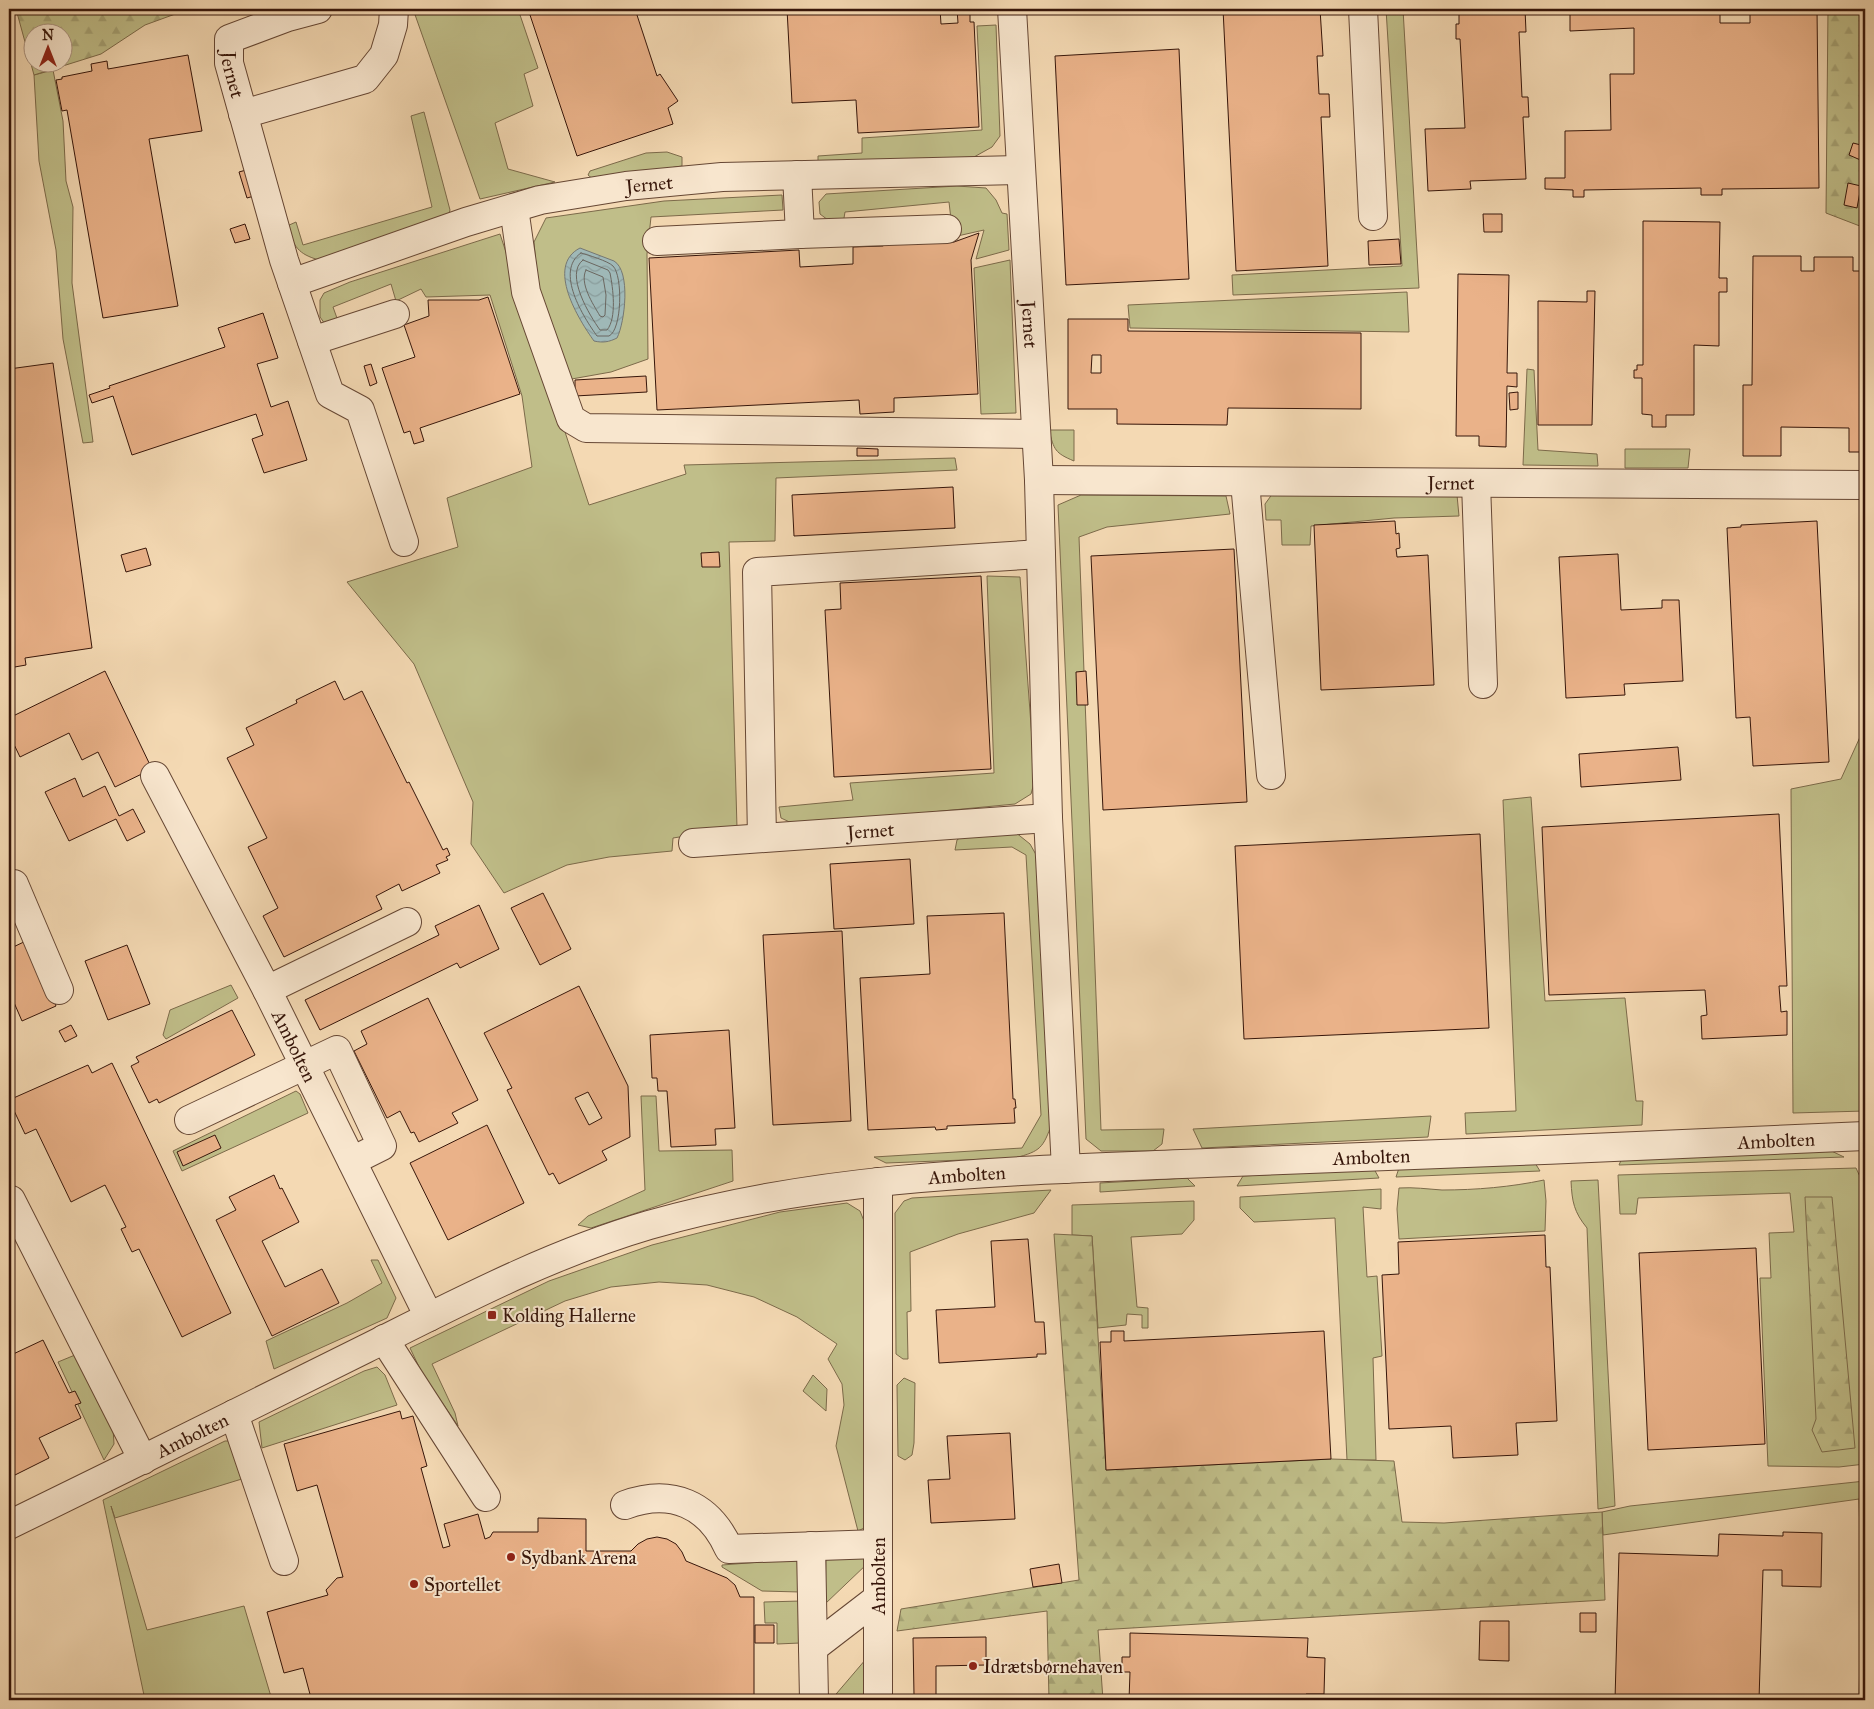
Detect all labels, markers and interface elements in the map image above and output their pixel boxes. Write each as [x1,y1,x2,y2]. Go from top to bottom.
north arrow [22,22,72,72]
text: N [42,27,54,44]
street label: Jernet [217,49,250,101]
street label: Jernet [623,170,674,199]
street label: Jernet [1016,298,1043,349]
street label: Jernet [1425,471,1475,495]
street label: Jernet [844,817,895,845]
street label: Ambolten [267,1005,322,1086]
street label: Ambolten [1736,1127,1816,1154]
street label: Ambolten [1331,1144,1411,1170]
street label: Ambolten [926,1160,1006,1189]
place label: Kolding Hallerne [502,1304,636,1328]
marker: Kolding Hallerne [486,1309,498,1321]
street label: Ambolten [151,1407,232,1463]
street label: Ambolten [867,1537,890,1616]
place label: Sydbank Arena [521,1546,637,1569]
marker: Sydbank Arena [505,1551,517,1563]
place label: Sportellet [424,1573,501,1596]
marker: Sportellet [408,1578,420,1590]
place label: Idrætsbørnehaven [983,1655,1123,1678]
marker: Idrætsbørnehaven [967,1660,979,1672]

